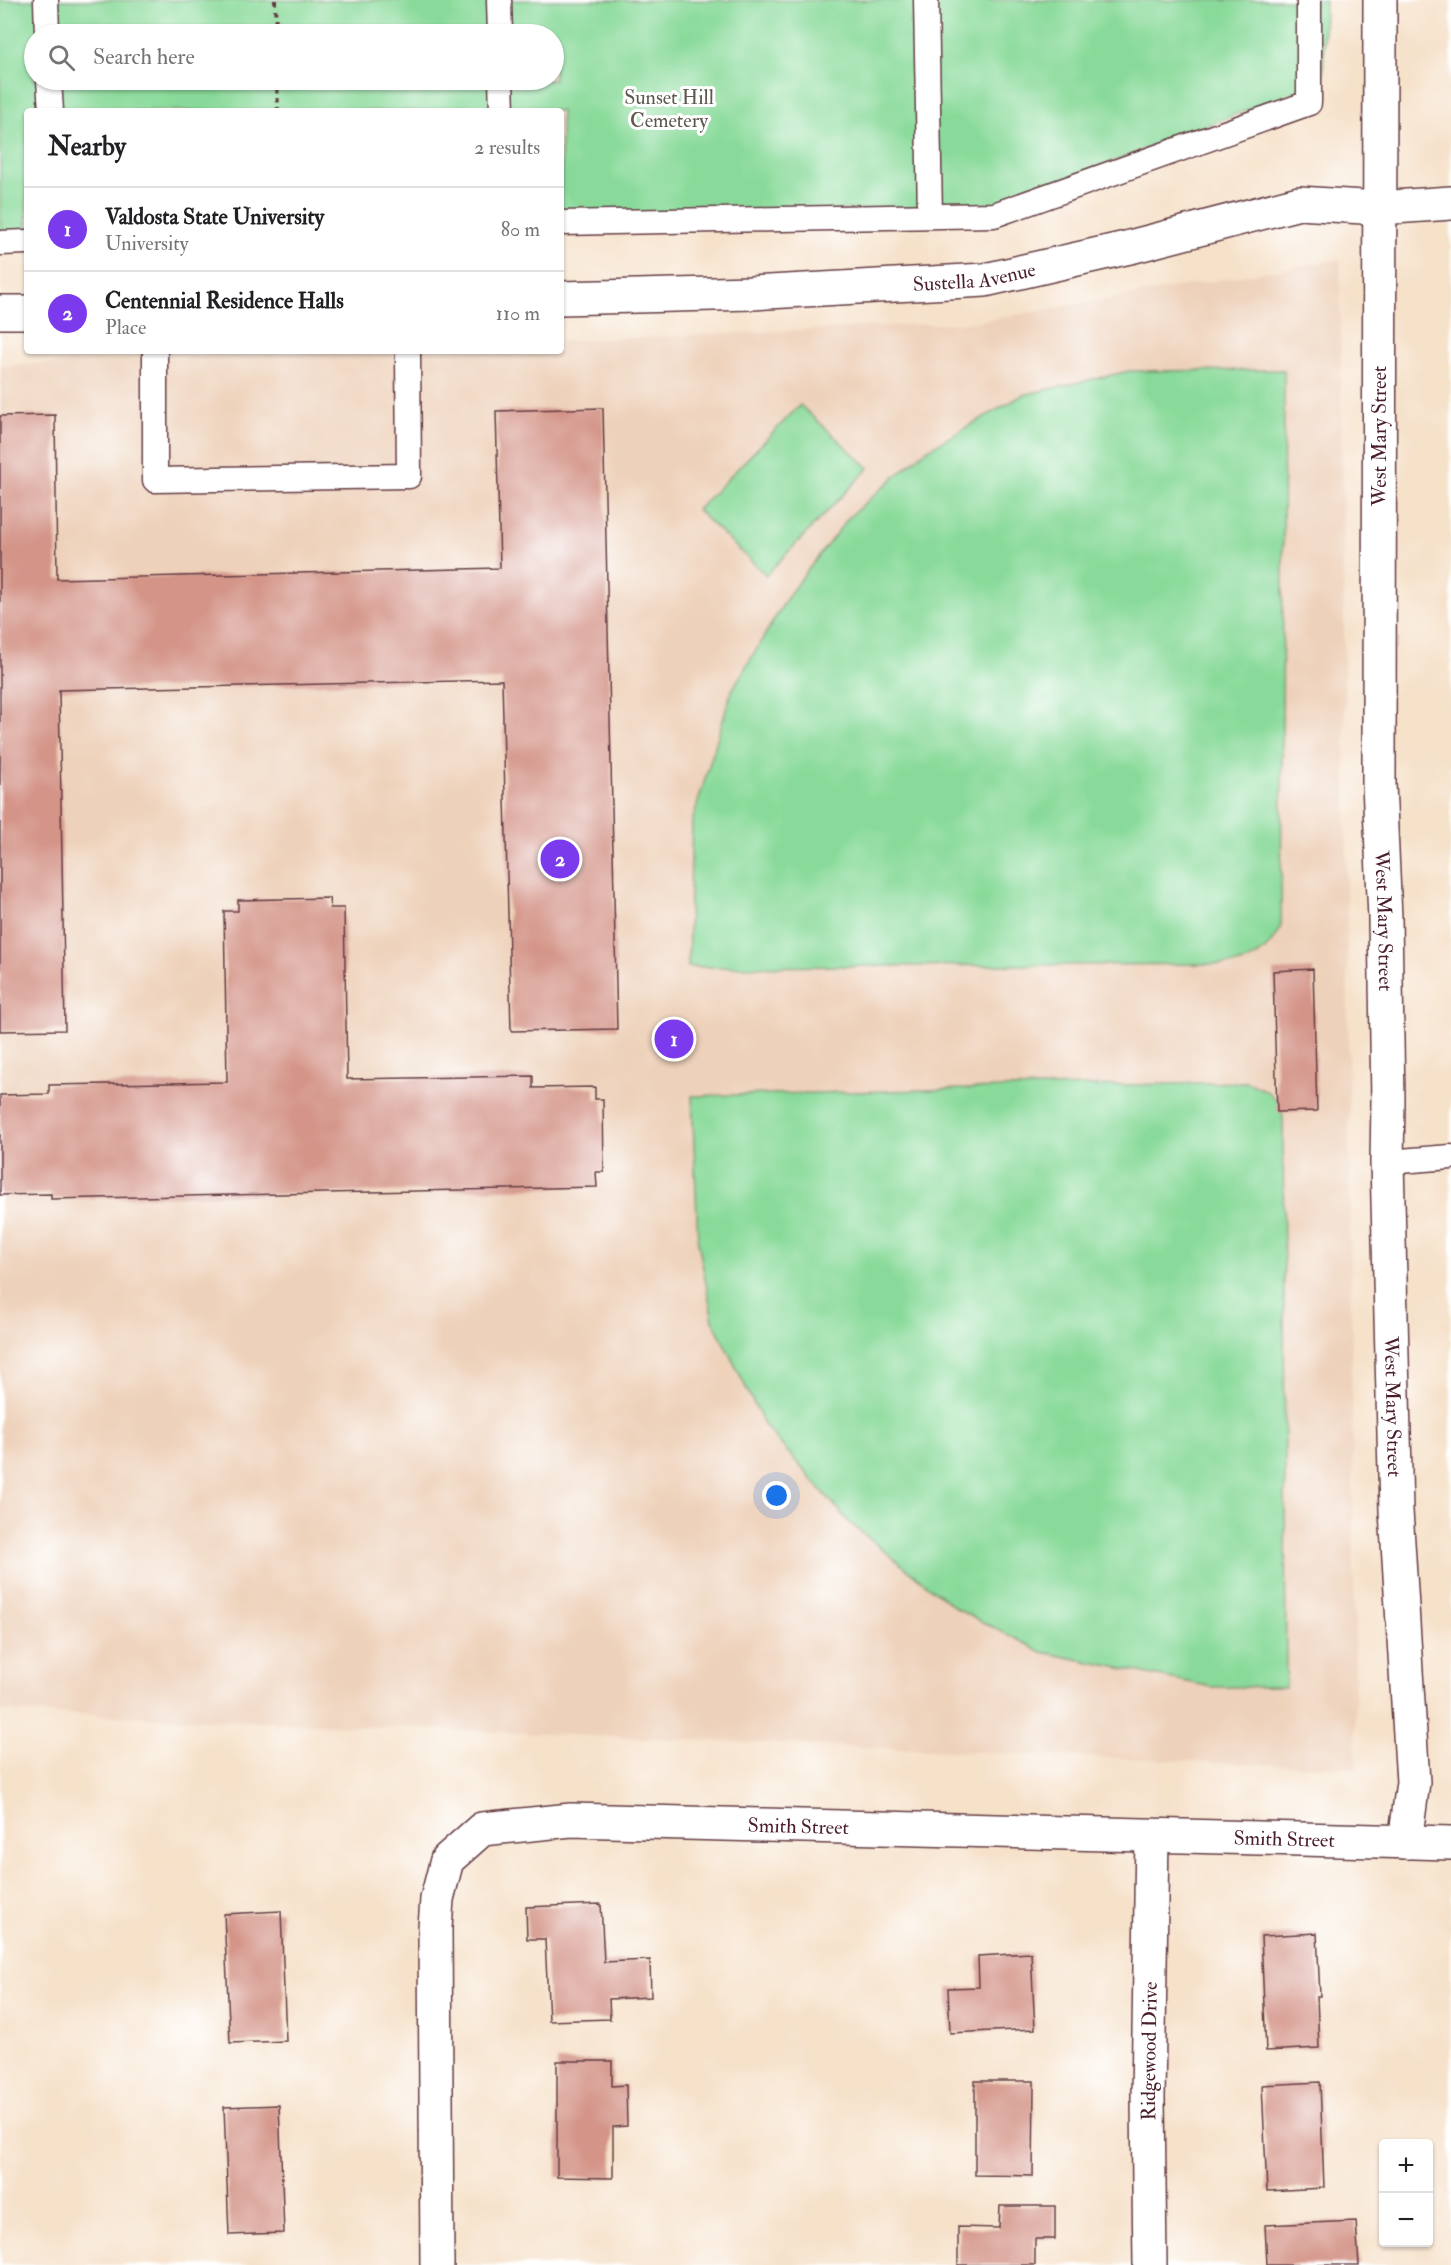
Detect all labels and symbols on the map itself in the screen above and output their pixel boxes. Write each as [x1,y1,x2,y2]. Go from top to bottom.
park label: Sunset Hill Cemetery [624,85,714,133]
street label: Sustella Avenue [912,256,1038,296]
street label: West Mary Street [1367,365,1392,507]
pin: 2 [540,836,580,882]
street label: West Mary Street [1369,849,1399,992]
pin: 1 [654,1016,694,1062]
street label: West Mary Street [1379,1335,1408,1478]
your location [762,1481,791,1510]
street label: Smith Street [747,1812,850,1840]
street label: Smith Street [1233,1825,1336,1852]
street label: Ridgewood Drive [1135,1981,1162,2121]

